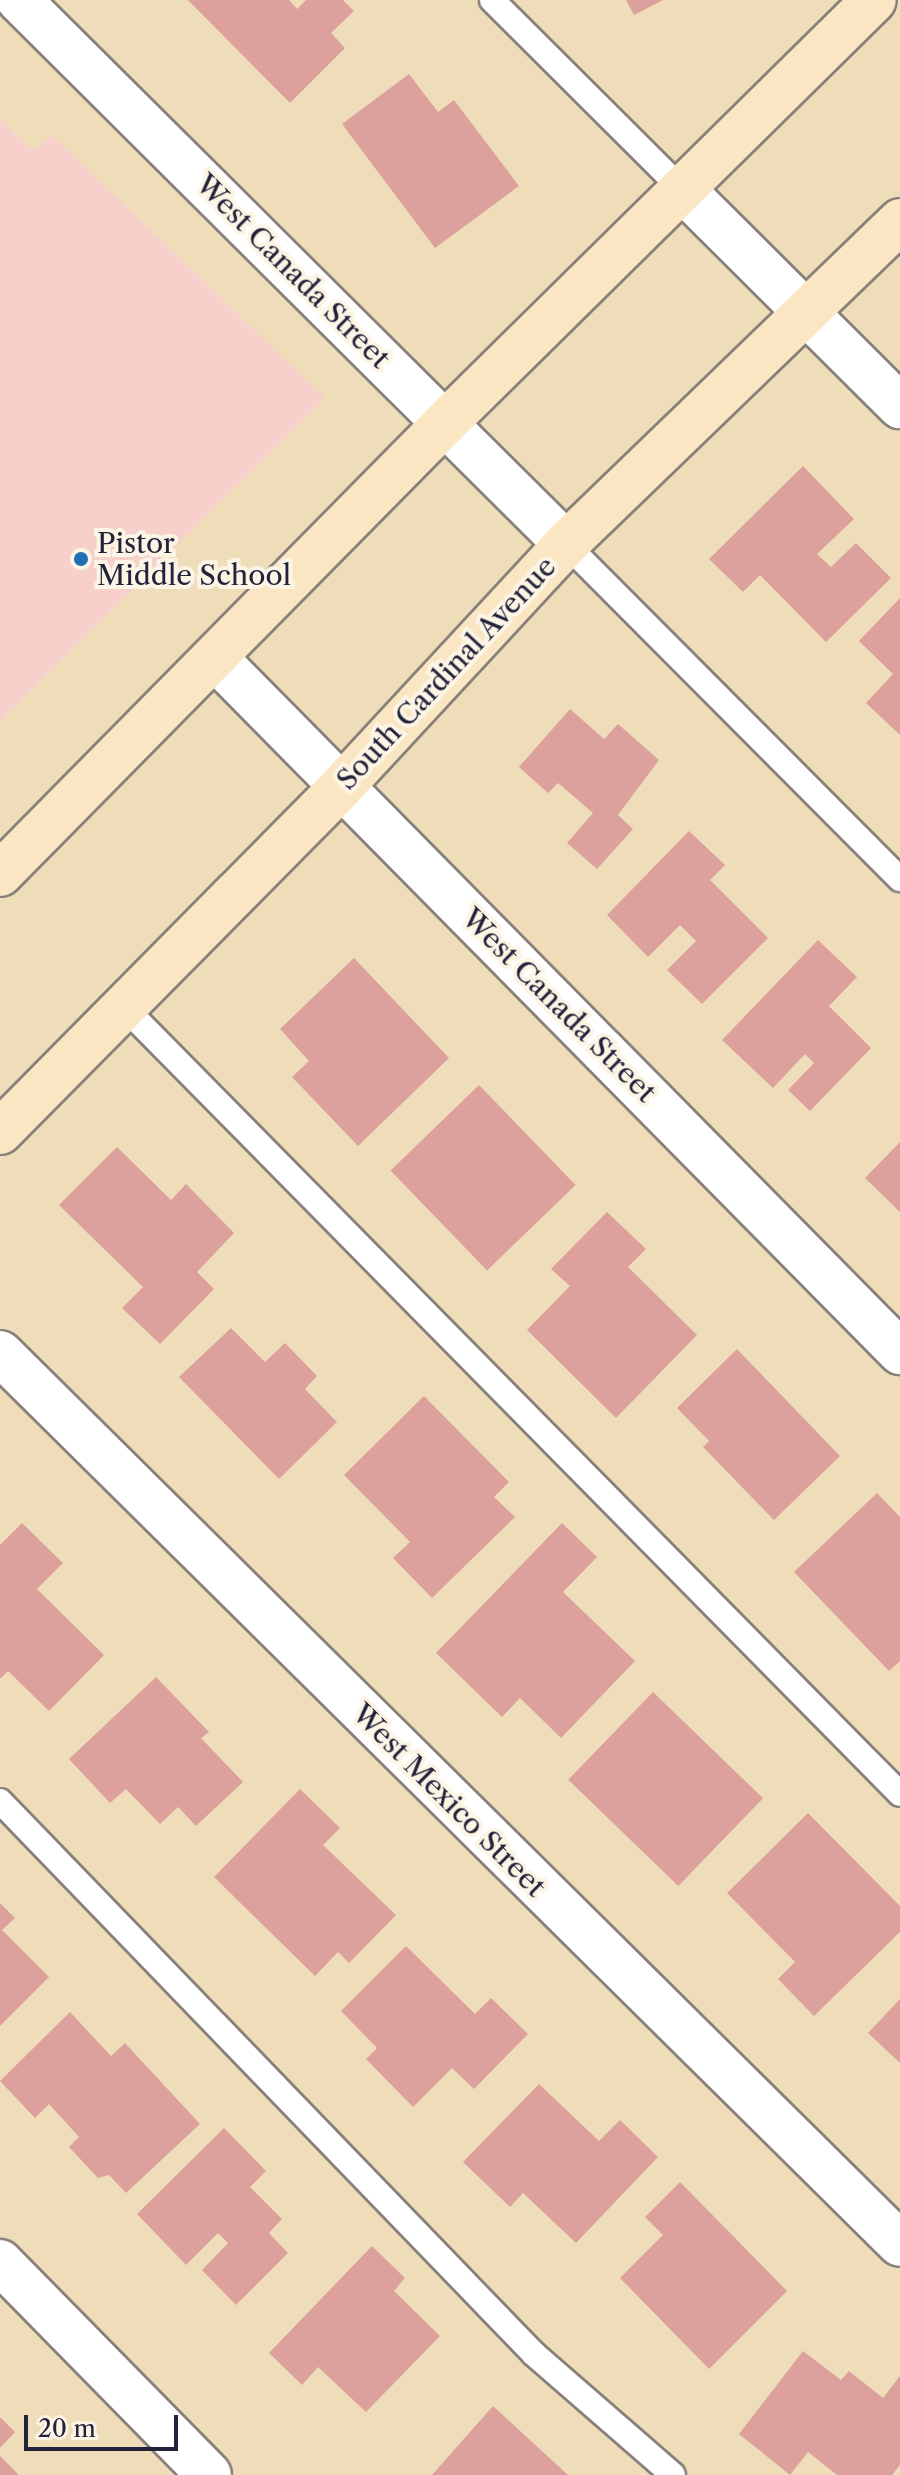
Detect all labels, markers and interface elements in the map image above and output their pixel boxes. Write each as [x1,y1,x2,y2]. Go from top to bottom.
street label: West Canada Street [189,167,397,375]
place label: Pistor Middle School [97,526,291,592]
street label: South Cardinal Avenue [329,549,563,797]
marker: Pistor Middle School [72,550,90,568]
street label: West Canada Street [455,901,663,1109]
street label: West Mexico Street [346,1697,552,1903]
scale bar [28,2399,182,2449]
text: 20 m [38,2414,96,2443]

